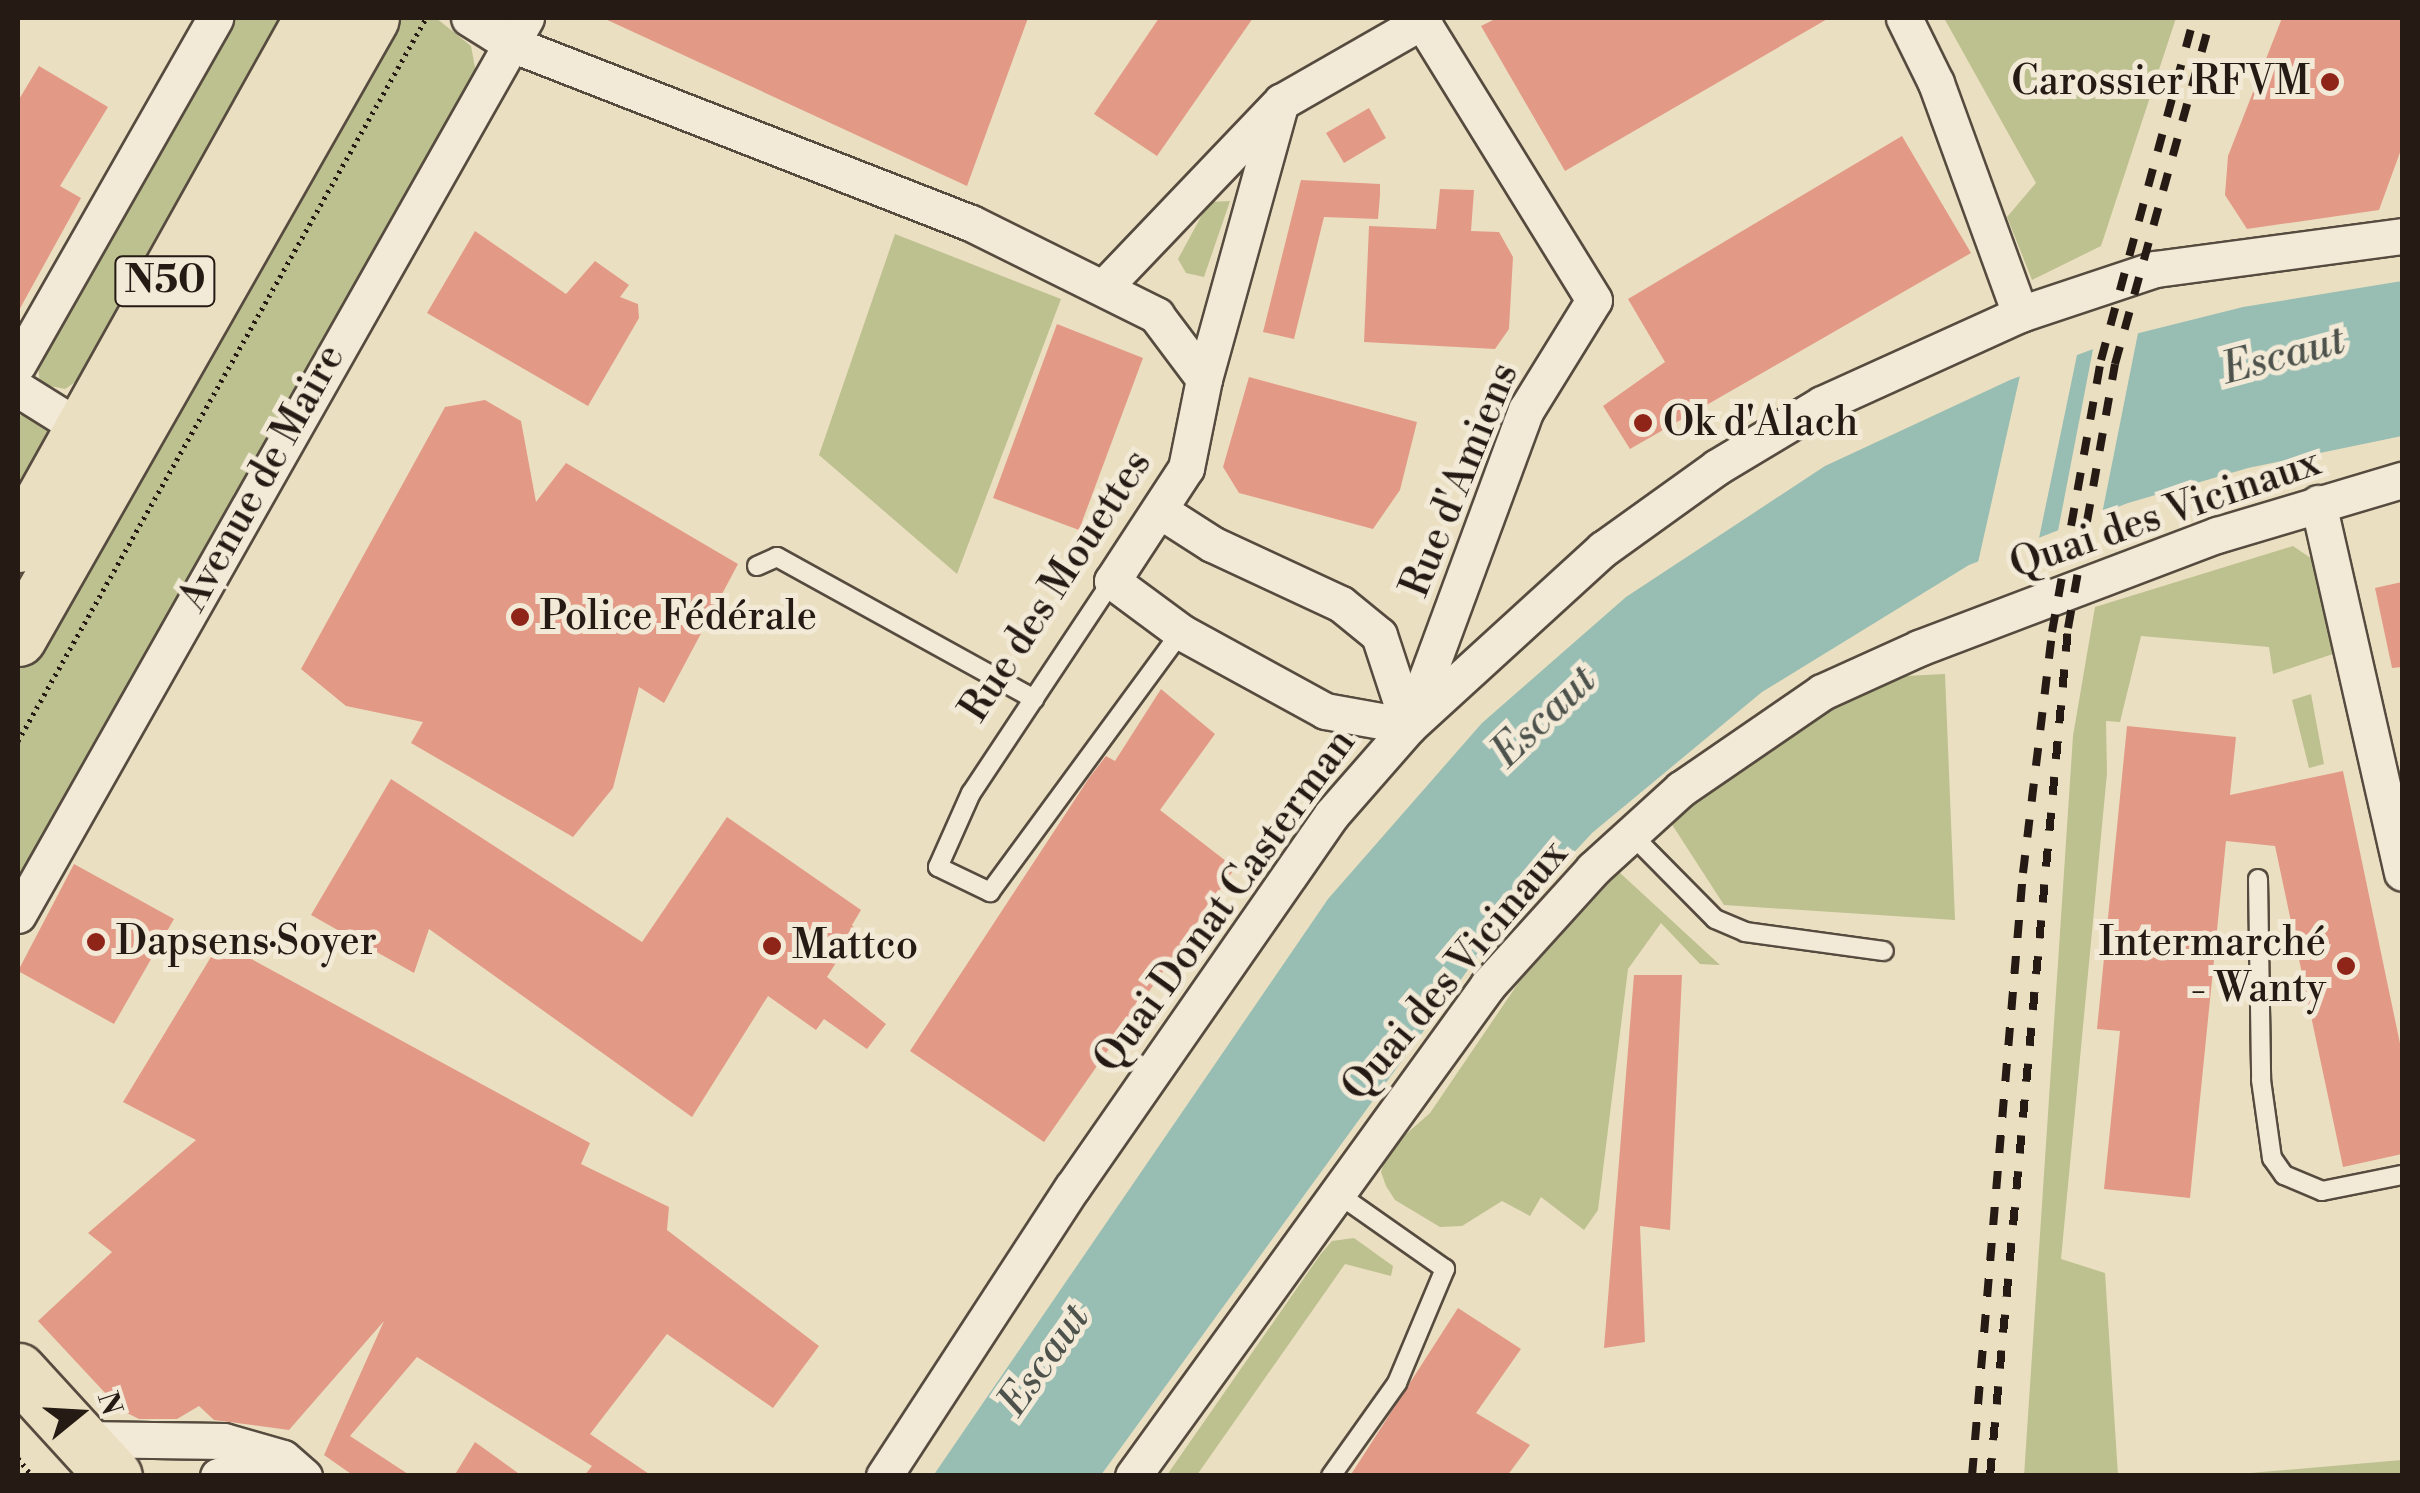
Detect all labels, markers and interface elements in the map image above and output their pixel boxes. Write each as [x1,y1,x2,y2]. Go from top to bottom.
place label: Carossier RFVM [2011,58,2310,106]
marker: Carossier RFVM [2319,71,2341,93]
road number: N50 [112,248,218,314]
water label: Escaut [2217,316,2351,396]
street label: Avenue de Maire [169,336,355,620]
street label: Rue d'Amiens [1391,356,1529,604]
place label: Ok d'Alach [1663,399,1858,447]
marker: Ok d'Alach [1632,412,1654,434]
street label: Quai des Vicinaux [2004,438,2326,590]
street label: Rue des Mouettes [950,441,1162,731]
place label: Police Fédérale [540,593,817,641]
marker: Police Fédérale [509,606,531,628]
water label: Escaut [1483,656,1607,778]
street label: Quai Donat Casterman [1084,720,1366,1082]
street label: Quai des Vicinaux [1332,831,1578,1111]
place label: Dapsens·Soyer [116,918,377,966]
place label: Intermarché - Wanty [2099,919,2326,1013]
place label: Mattco [792,922,918,970]
marker: Dapsens·Soyer [85,931,107,953]
marker: Mattco [761,935,783,957]
marker: Intermarché - Wanty [2335,955,2357,977]
water label: Escaut [989,1295,1101,1425]
north arrow [30,1363,130,1463]
text: N [89,1388,129,1420]

